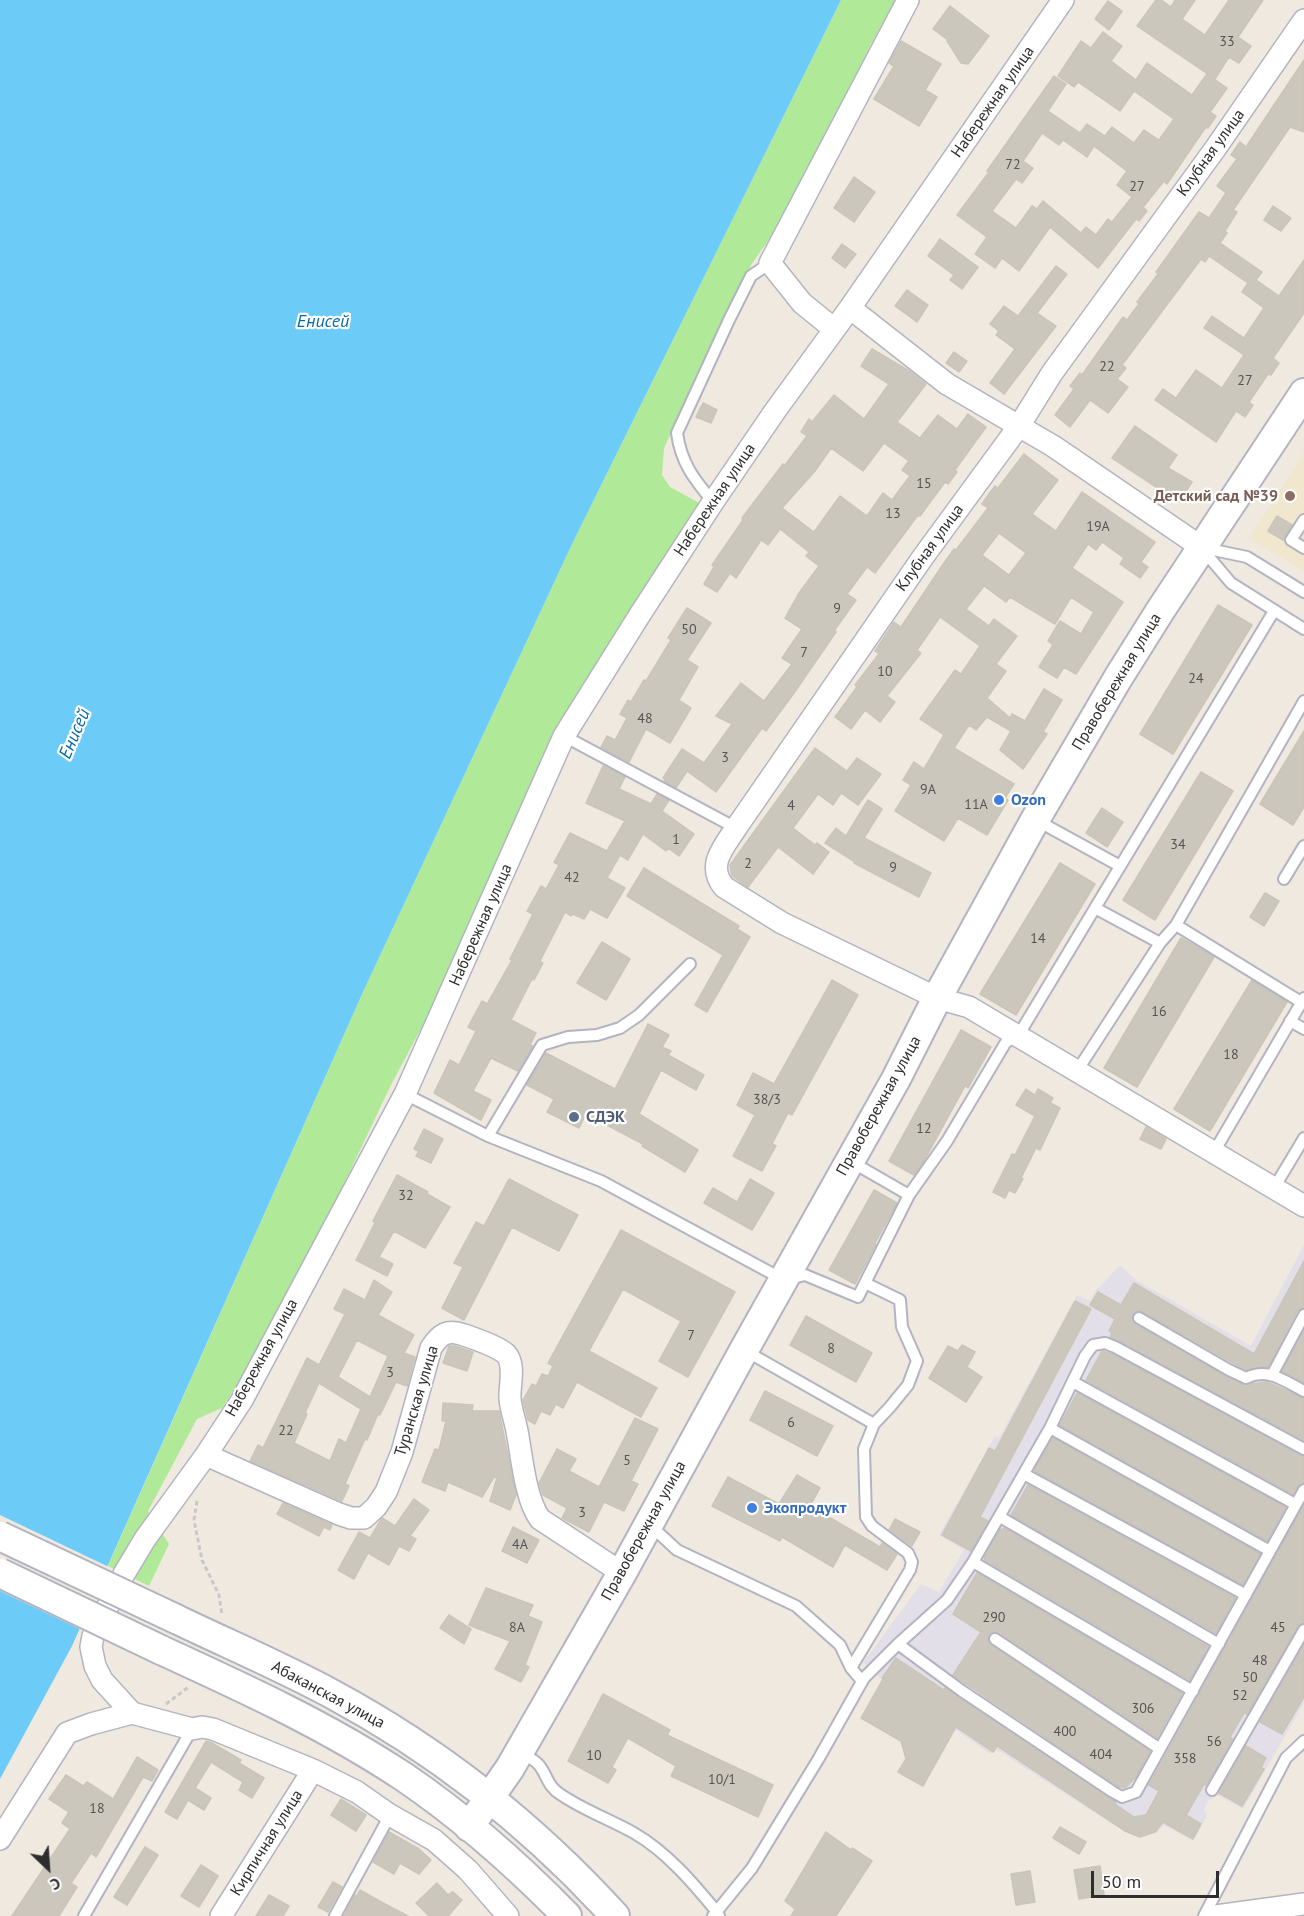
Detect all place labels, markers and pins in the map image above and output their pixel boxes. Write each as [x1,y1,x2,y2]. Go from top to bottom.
place label: Детский сад №39 [1154,486,1278,506]
marker: Детский сад №39 [1283,489,1297,503]
place label: Ozon [1011,790,1046,810]
marker: Ozon [992,793,1006,807]
place label: СДЭК [586,1107,625,1127]
marker: СДЭК [567,1110,581,1124]
place label: Экопродукт [764,1498,846,1518]
marker: Экопродукт [745,1501,759,1515]

